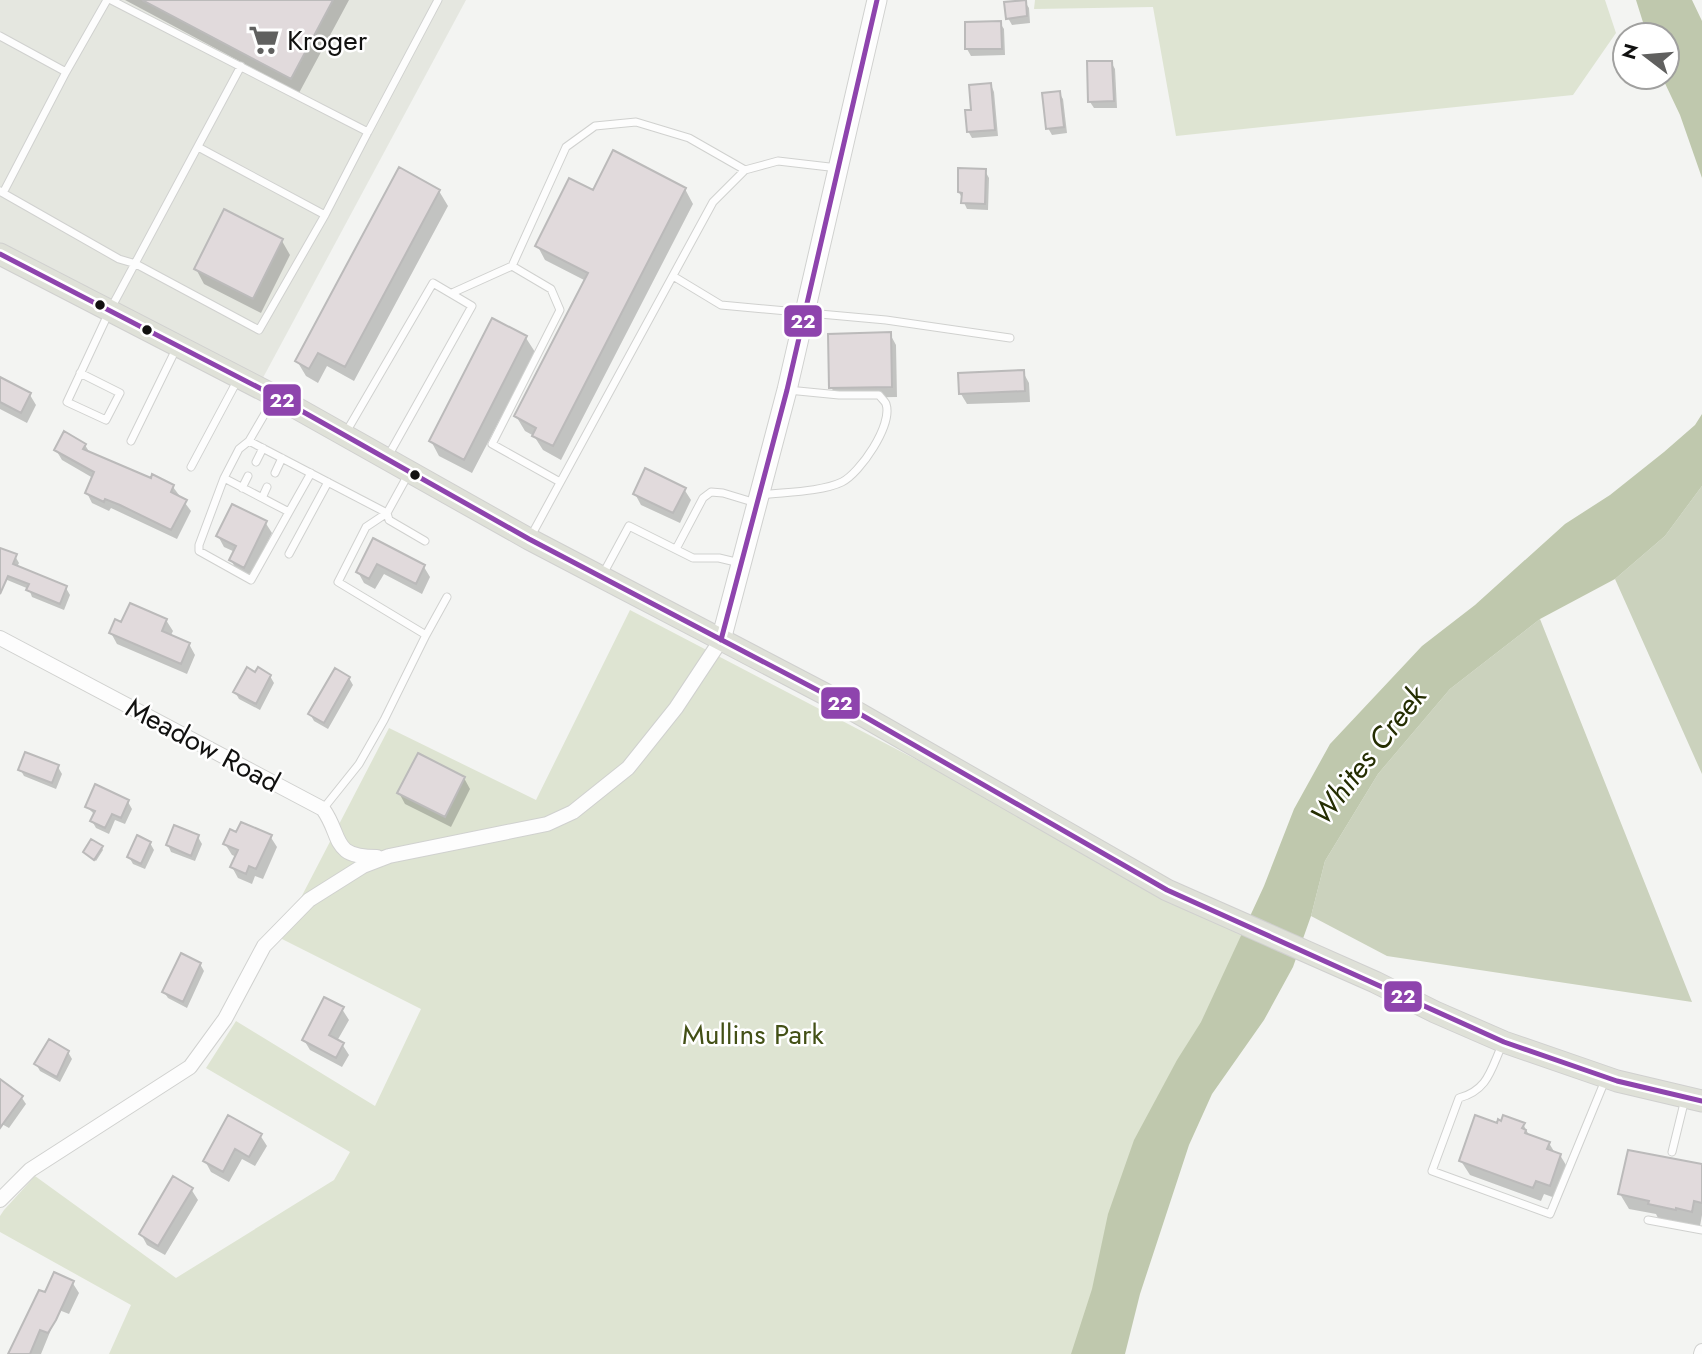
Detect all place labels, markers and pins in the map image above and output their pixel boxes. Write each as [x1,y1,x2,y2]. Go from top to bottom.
place label: Kroger [287,20,368,61]
supermarket icon: Kroger [247,23,281,57]
unlabelled marker [93,298,107,312]
unlabelled marker [140,323,154,337]
unlabelled marker [408,468,422,482]

